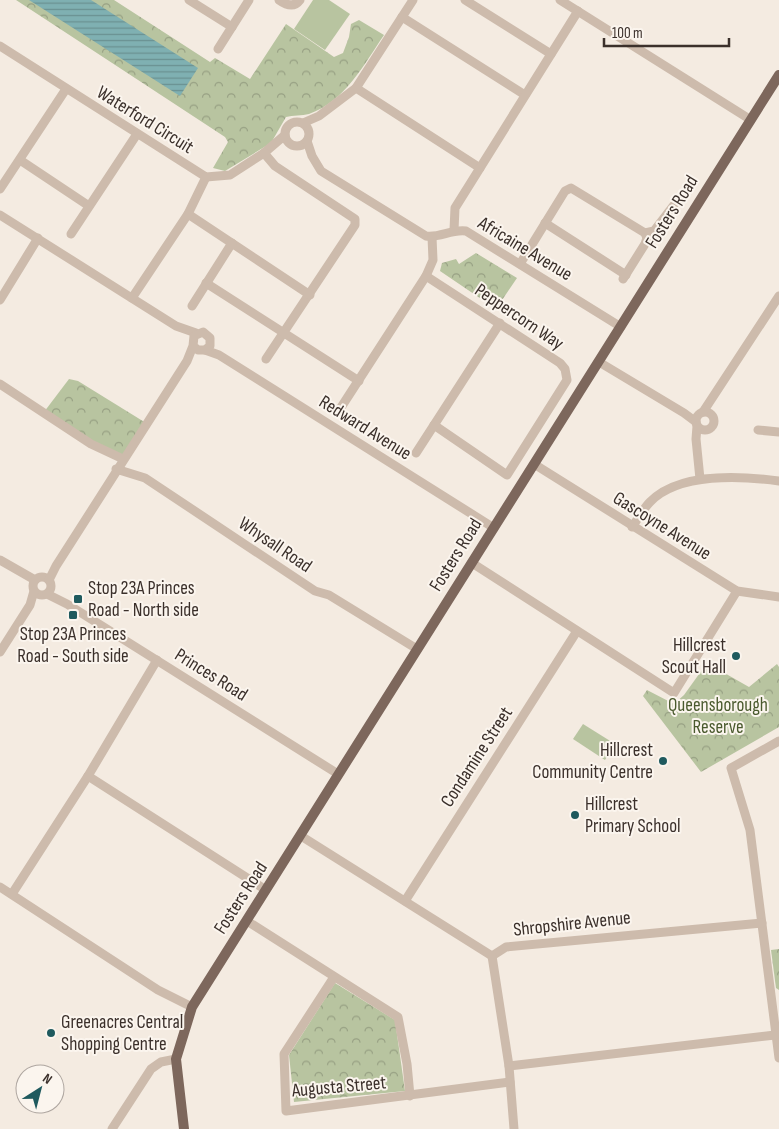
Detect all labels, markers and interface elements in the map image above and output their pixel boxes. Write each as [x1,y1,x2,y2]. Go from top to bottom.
scale bar [604,15,729,47]
text: 100 m [612,24,643,43]
street label: Waterford Circuit [92,81,198,159]
street label: Fosters Road [641,171,703,253]
street label: Africaine Avenue [473,211,576,286]
street label: Peppercorn Way [470,279,568,356]
street label: Redward Avenue [315,391,415,465]
street label: Gascoyne Avenue [609,487,715,565]
street label: Whysall Road [234,512,316,578]
street label: Fosters Road [425,514,487,596]
place label: Stop 23A Princes Road - North side [88,577,199,622]
marker: Stop 23A Princes Road - North side [72,593,84,605]
marker: Stop 23A Princes Road - South side [67,609,79,621]
place label: Stop 23A Princes Road - South side [17,623,129,668]
place label: Hillcrest Scout Hall [662,634,726,679]
street label: Princes Road [170,644,252,706]
marker: Hillcrest Scout Hall [730,650,742,662]
park label: Queensborough Reserve [668,694,768,739]
street label: Condamine Street [436,702,518,811]
place label: Hillcrest Community Centre [532,739,653,784]
marker: Hillcrest Community Centre [657,755,669,767]
place label: Hillcrest Primary School [585,793,681,838]
marker: Hillcrest Primary School [569,809,581,821]
street label: Fosters Road [209,858,273,938]
street label: Shropshire Avenue [512,906,632,942]
place label: Greenacres Central Shopping Centre [61,1011,183,1056]
marker: Greenacres Central Shopping Centre [45,1027,57,1039]
north arrow [15,1064,65,1114]
text: N [39,1070,55,1088]
street label: Augusta Street [290,1071,387,1103]

